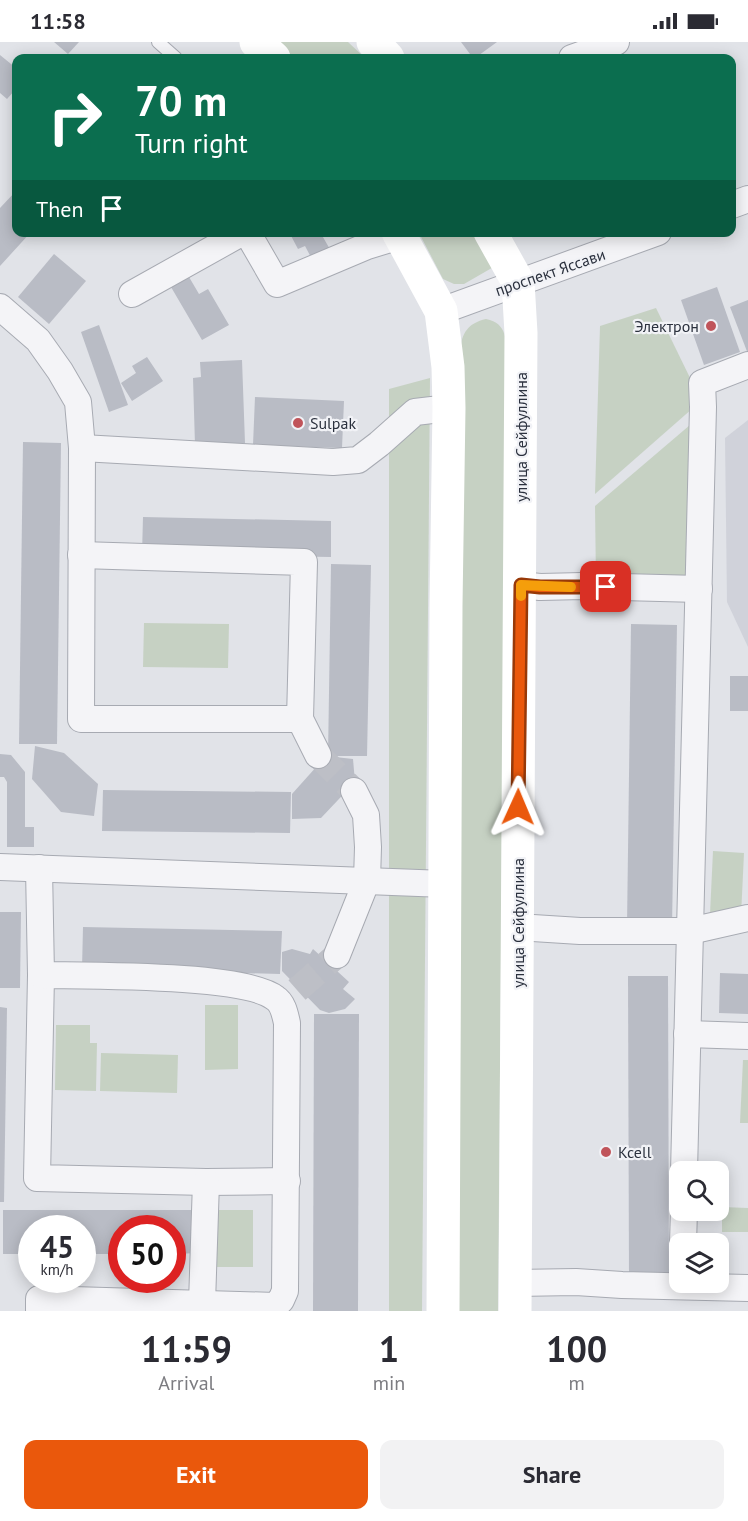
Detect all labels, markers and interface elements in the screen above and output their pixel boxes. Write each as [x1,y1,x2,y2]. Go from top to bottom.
text: 11:58 [30,7,86,35]
text: 70 m [135,73,227,128]
icon: right [36,78,114,156]
text: Turn right [135,126,248,160]
icon: arrive [95,192,128,225]
text: Then [36,195,83,223]
street label: проспект Яссави [492,244,608,300]
place label: Электрон [634,316,699,336]
marker: Электрон [704,319,718,333]
street label: улица Сейфуллина [511,372,531,502]
place label: Sulpak [310,413,356,433]
marker: Sulpak [291,416,305,430]
pin [580,561,631,612]
icon: arrive [589,570,622,603]
position arrow [486,775,550,839]
street label: улица Сейфуллина [508,858,528,988]
place label: Kcell [618,1142,652,1162]
marker: Kcell [599,1145,613,1159]
map controls [669,1161,729,1293]
button: search [669,1161,729,1221]
speed limit sign: 50 [108,1215,186,1293]
text: 45 [40,1227,74,1266]
button: layers [669,1233,729,1293]
text: km/h [41,1260,73,1279]
text: 11:59 [141,1325,232,1372]
text: 1 [379,1325,399,1372]
text: 100 [546,1325,607,1372]
text: Arrival [158,1370,214,1396]
text: min [373,1370,405,1396]
text: m [569,1370,585,1396]
button: Exit [24,1440,368,1509]
button: Share [380,1440,724,1509]

